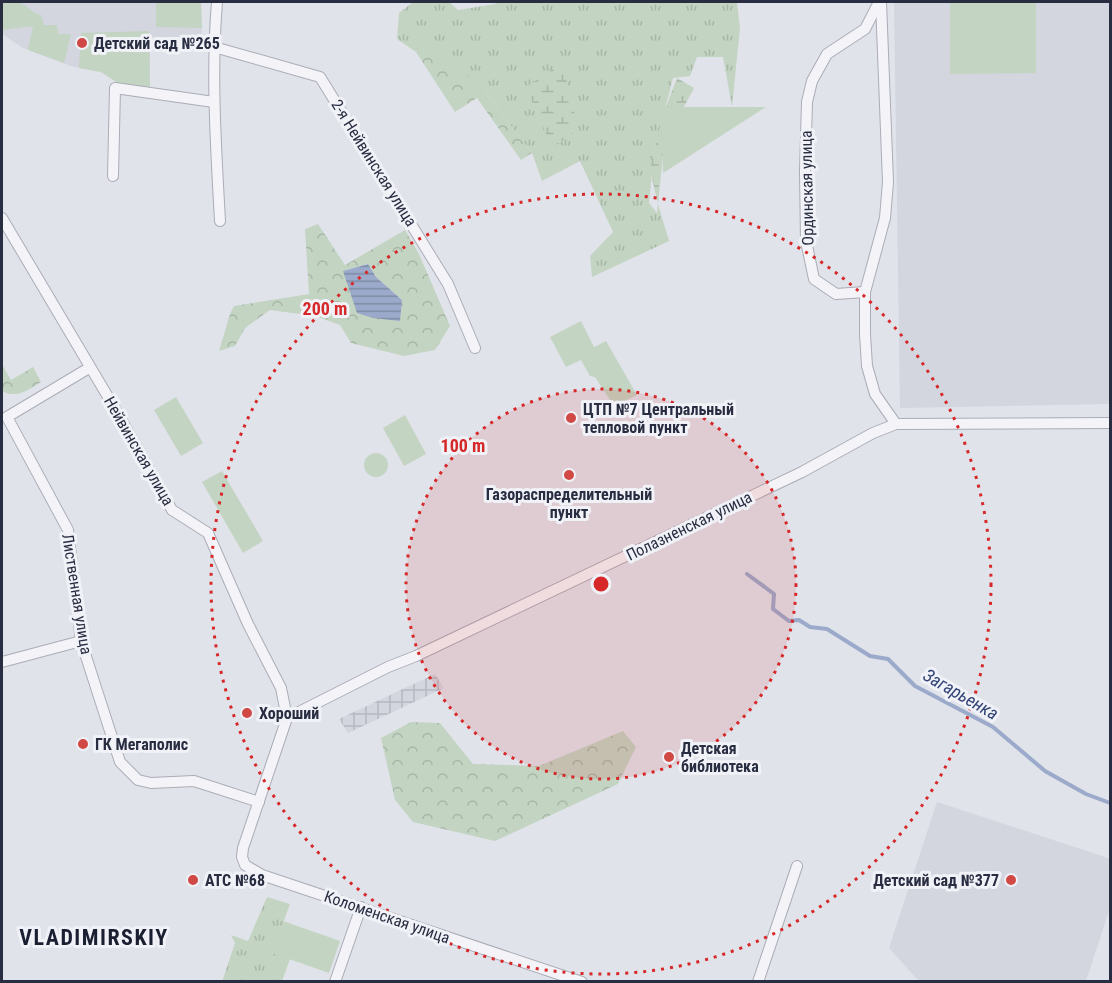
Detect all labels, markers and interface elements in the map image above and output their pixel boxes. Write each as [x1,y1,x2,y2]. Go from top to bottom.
place label: Детский сад №265 [94,34,220,53]
marker: Детский сад №265 [75,36,89,50]
street label: 2-я Нейвинская улица [327,96,421,230]
street label: Ординская улица [796,130,818,246]
text: 200 m [303,298,347,319]
street label: Нейвинская улица [100,393,178,509]
place label: ЦТП №7 Центральный тепловой пункт [583,400,734,437]
marker: ЦТП №7 Центральный тепловой пункт [564,411,578,425]
text: 100 m [441,435,485,456]
marker: Газораспределительный пункт [562,468,576,482]
place label: Газораспределительный пункт [486,485,652,522]
street label: Полазненская улица [623,487,755,565]
street label: Лиственная улица [58,532,96,656]
centre of rings [591,574,611,594]
water label: Загарьенка [920,664,1002,724]
place label: Хороший [259,704,319,723]
marker: Хороший [240,706,254,720]
place label: ГК Мегаполис [95,735,188,754]
marker: ГК Мегаполис [76,737,90,751]
place label: Детская библиотека [681,739,759,776]
marker: Детская библиотека [662,750,676,764]
place label: АТС №68 [205,871,265,890]
place label: Детский сад №377 [873,871,999,890]
marker: АТС №68 [186,873,200,887]
marker: Детский сад №377 [1004,873,1018,887]
street label: Коломенская улица [322,887,452,947]
district label: VLADIMIRSKIY [19,925,169,950]

